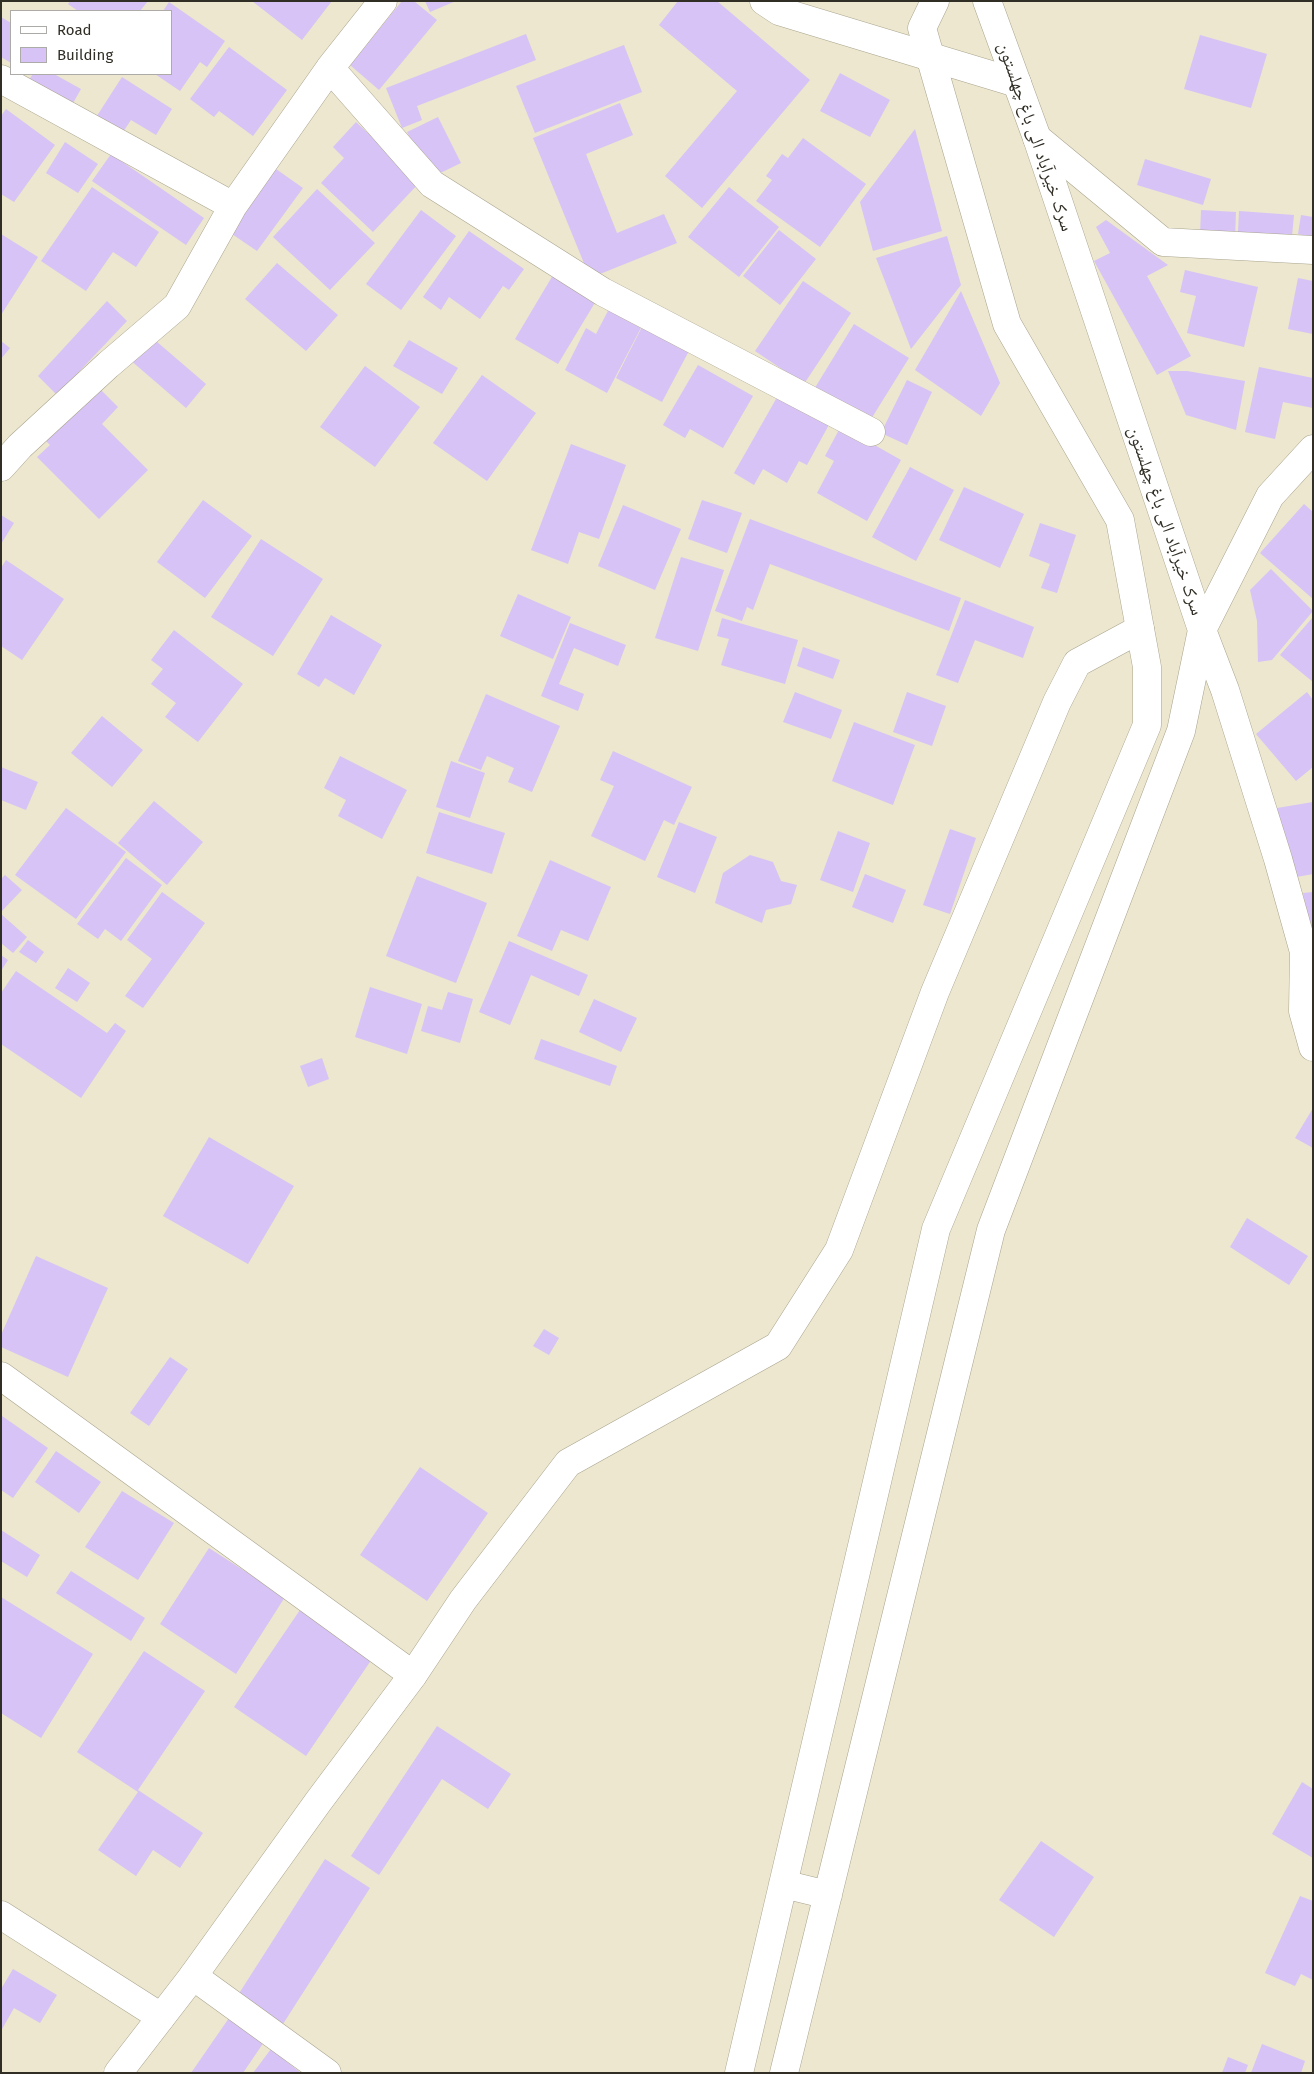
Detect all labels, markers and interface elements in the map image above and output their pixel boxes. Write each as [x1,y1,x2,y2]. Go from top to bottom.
legend [10,10,172,75]
text: Road [57,21,92,39]
street label: سرک خیرآباد الی باغ چهلستون [992,40,1078,234]
text: Building [57,46,113,64]
street label: سرک خیرآباد الی باغ چهلستون [1122,424,1208,618]

